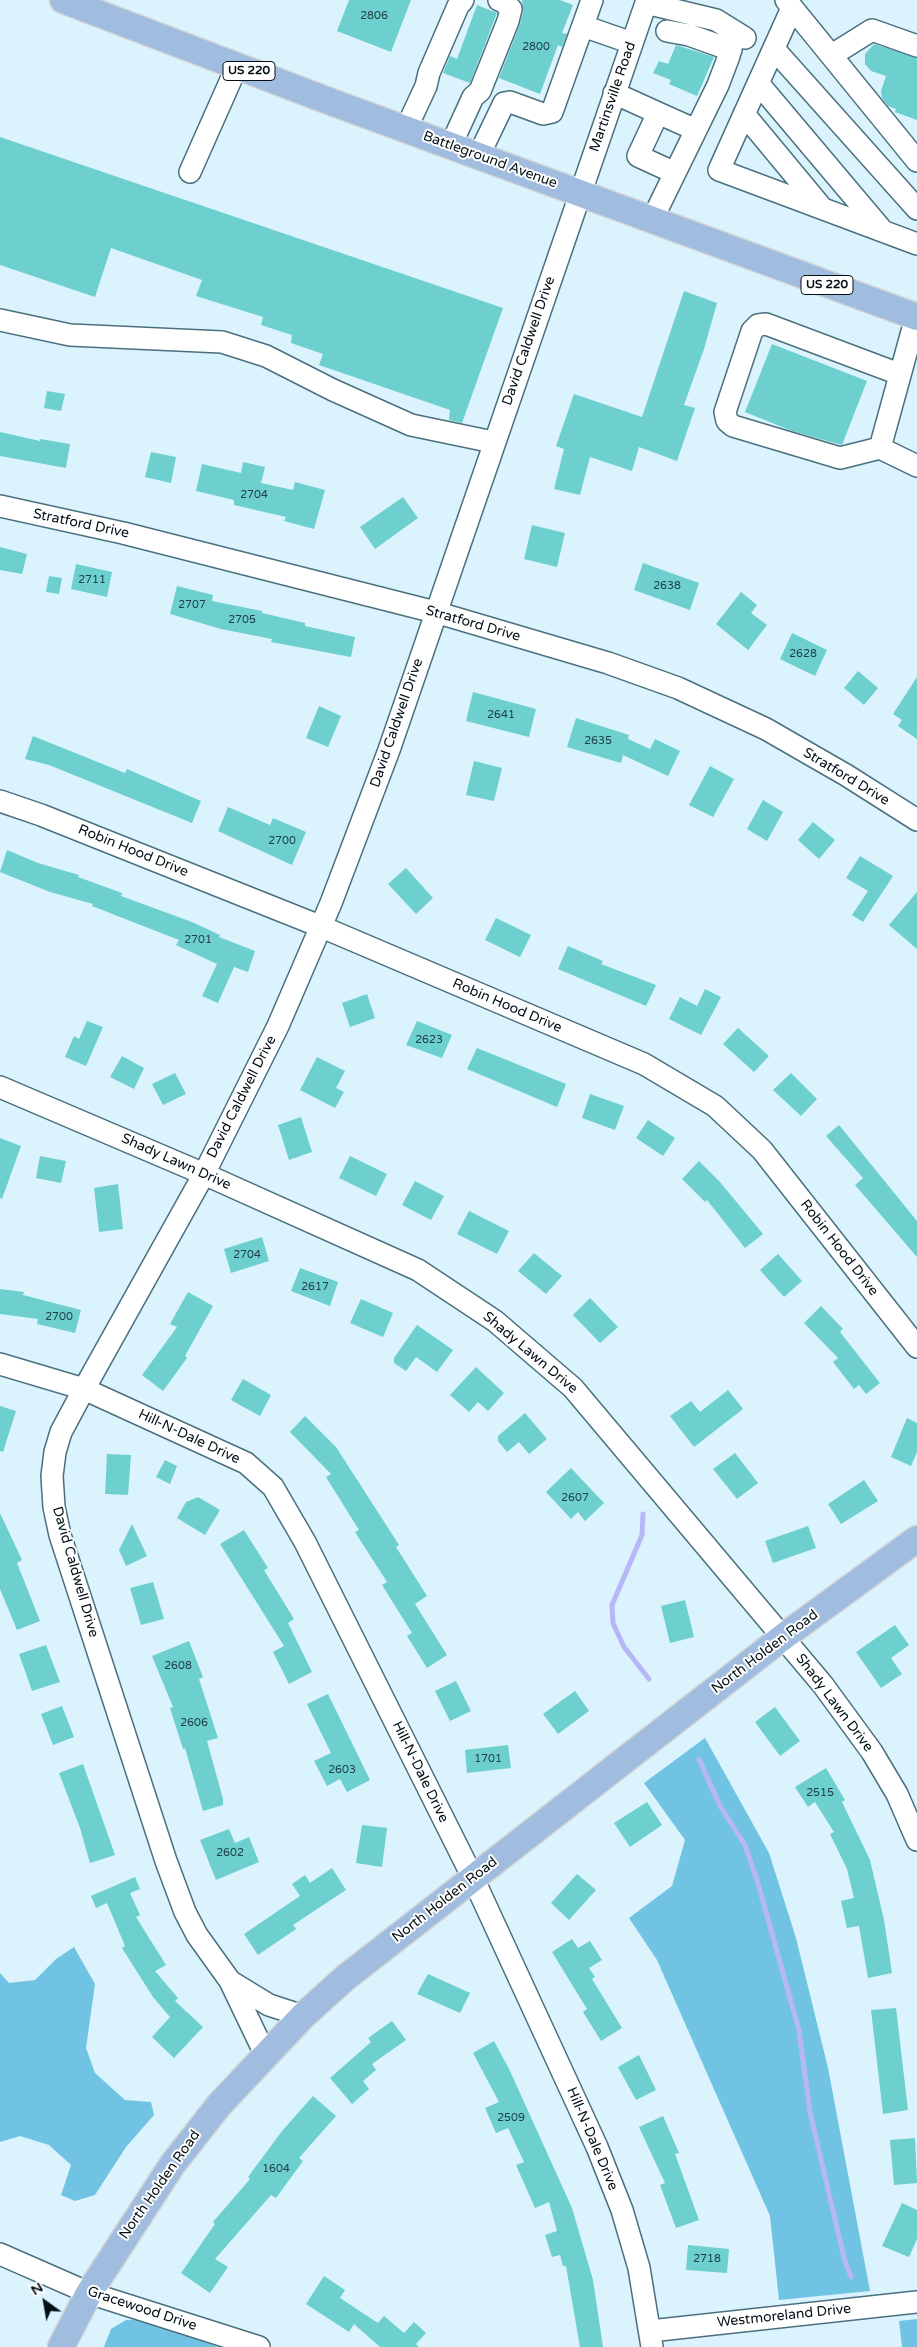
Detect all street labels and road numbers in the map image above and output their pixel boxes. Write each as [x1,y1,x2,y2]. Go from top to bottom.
street label: Martinsville Road [586,40,640,154]
road number: US 220 [223,61,275,80]
street label: Battleground Avenue [421,128,559,192]
street label: David Caldwell Drive [499,274,559,408]
road number: US 220 [801,276,853,294]
street label: Stratford Drive [32,506,130,542]
street label: Stratford Drive [424,602,522,646]
street label: David Caldwell Drive [367,656,427,790]
street label: Stratford Drive [800,745,892,809]
street label: Robin Hood Drive [75,821,191,881]
street label: Robin Hood Drive [450,975,564,1037]
street label: David Caldwell Drive [204,1033,280,1161]
street label: Shady Lawn Drive [118,1130,234,1194]
street label: Robin Hood Drive [796,1197,882,1299]
street label: Shady Lawn Drive [479,1308,581,1398]
street label: Hill-N-Dale Drive [135,1406,243,1468]
street label: David Caldwell Drive [48,1505,102,1639]
street label: North Holden Road [708,1607,822,1697]
street label: Shady Lawn Drive [792,1651,876,1755]
street label: Hill-N-Dale Drive [388,1719,452,1825]
street label: North Holden Road [389,1854,501,1946]
street label: Hill-N-Dale Drive [563,2085,621,2193]
street label: North Holden Road [116,2127,204,2243]
street label: Gracewood Drive [85,2283,199,2335]
street label: Westmoreland Drive [716,2301,852,2331]

